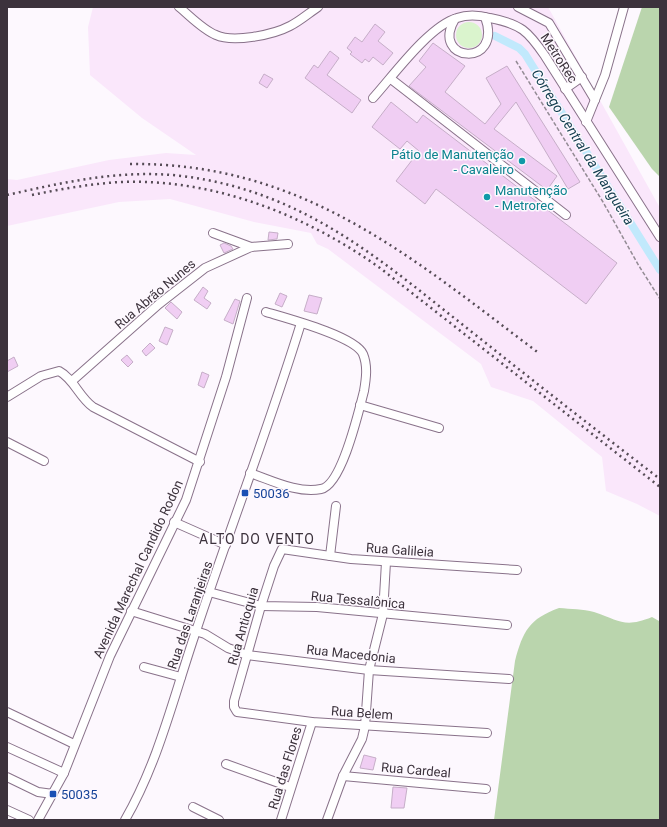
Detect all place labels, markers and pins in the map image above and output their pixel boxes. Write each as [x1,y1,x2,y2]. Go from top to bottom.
place label: Pátio de Manutenção - Cavaleiro [391,147,514,177]
marker: Pátio de Manutenção - Cavaleiro [517,156,527,166]
place label: Manutenção - Metrorec [495,183,567,213]
marker: Manutenção - Metrorec [482,192,492,202]
place label: 50036 [253,486,290,501]
marker: 50036 [240,488,250,498]
place label: 50035 [61,787,98,802]
marker: 50035 [48,789,58,799]

